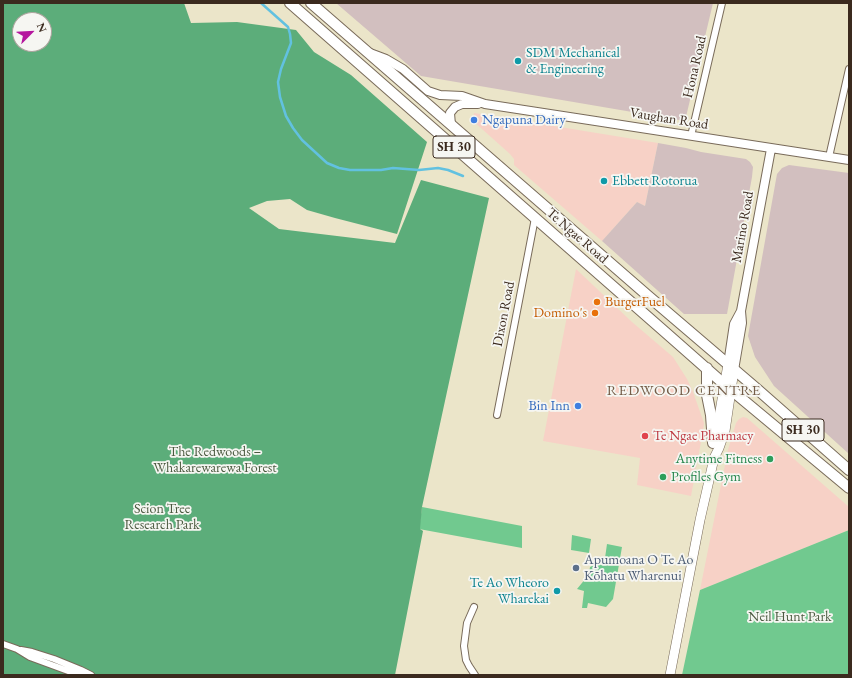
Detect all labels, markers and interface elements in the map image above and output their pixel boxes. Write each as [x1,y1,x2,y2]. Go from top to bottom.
north arrow [12,12,52,52]
text: N [34,21,50,34]
street label: Hona Road [680,34,710,100]
place label: SDM Mechanical & Engineering [526,45,620,78]
marker: SDM Mechanical & Engineering [513,56,523,66]
street label: Vaughan Road [628,104,710,134]
place label: Ngapuna Dairy [482,112,566,128]
marker: Ngapuna Dairy [469,115,479,125]
road number: SH 30 [433,136,475,158]
place label: Ebbett Rotorua [612,173,697,189]
marker: Ebbett Rotorua [599,176,609,186]
street label: Marino Road [728,190,758,264]
street label: Te Ngae Road [543,205,611,267]
street label: Dixon Road [489,280,519,348]
place label: BurgerFuel [605,294,665,310]
marker: BurgerFuel [592,297,602,307]
place label: Domino's [534,305,587,321]
marker: Domino's [590,308,600,318]
district label: REDWOOD CENTRE [607,382,761,400]
place label: Bin Inn [529,398,570,414]
marker: Bin Inn [573,401,583,411]
road number: SH 30 [782,419,824,441]
place label: Te Ngae Pharmacy [653,428,753,444]
marker: Te Ngae Pharmacy [640,431,650,441]
park label: The Redwoods – Whakarewarewa Forest [153,444,277,476]
place label: Anytime Fitness [675,451,762,467]
marker: Anytime Fitness [765,454,775,464]
place label: Profiles Gym [671,469,741,485]
marker: Profiles Gym [658,472,668,482]
park label: Scion Tree Research Park [124,501,200,534]
place label: Apumoana O Te Ao Kōhatu Wharenui [584,552,694,584]
marker: Apumoana O Te Ao Kōhatu Wharenui [571,563,581,573]
place label: Te Ao Wheoro Wharekai [470,575,549,608]
marker: Te Ao Wheoro Wharekai [552,586,562,596]
park label: Neil Hunt Park [748,609,832,625]

